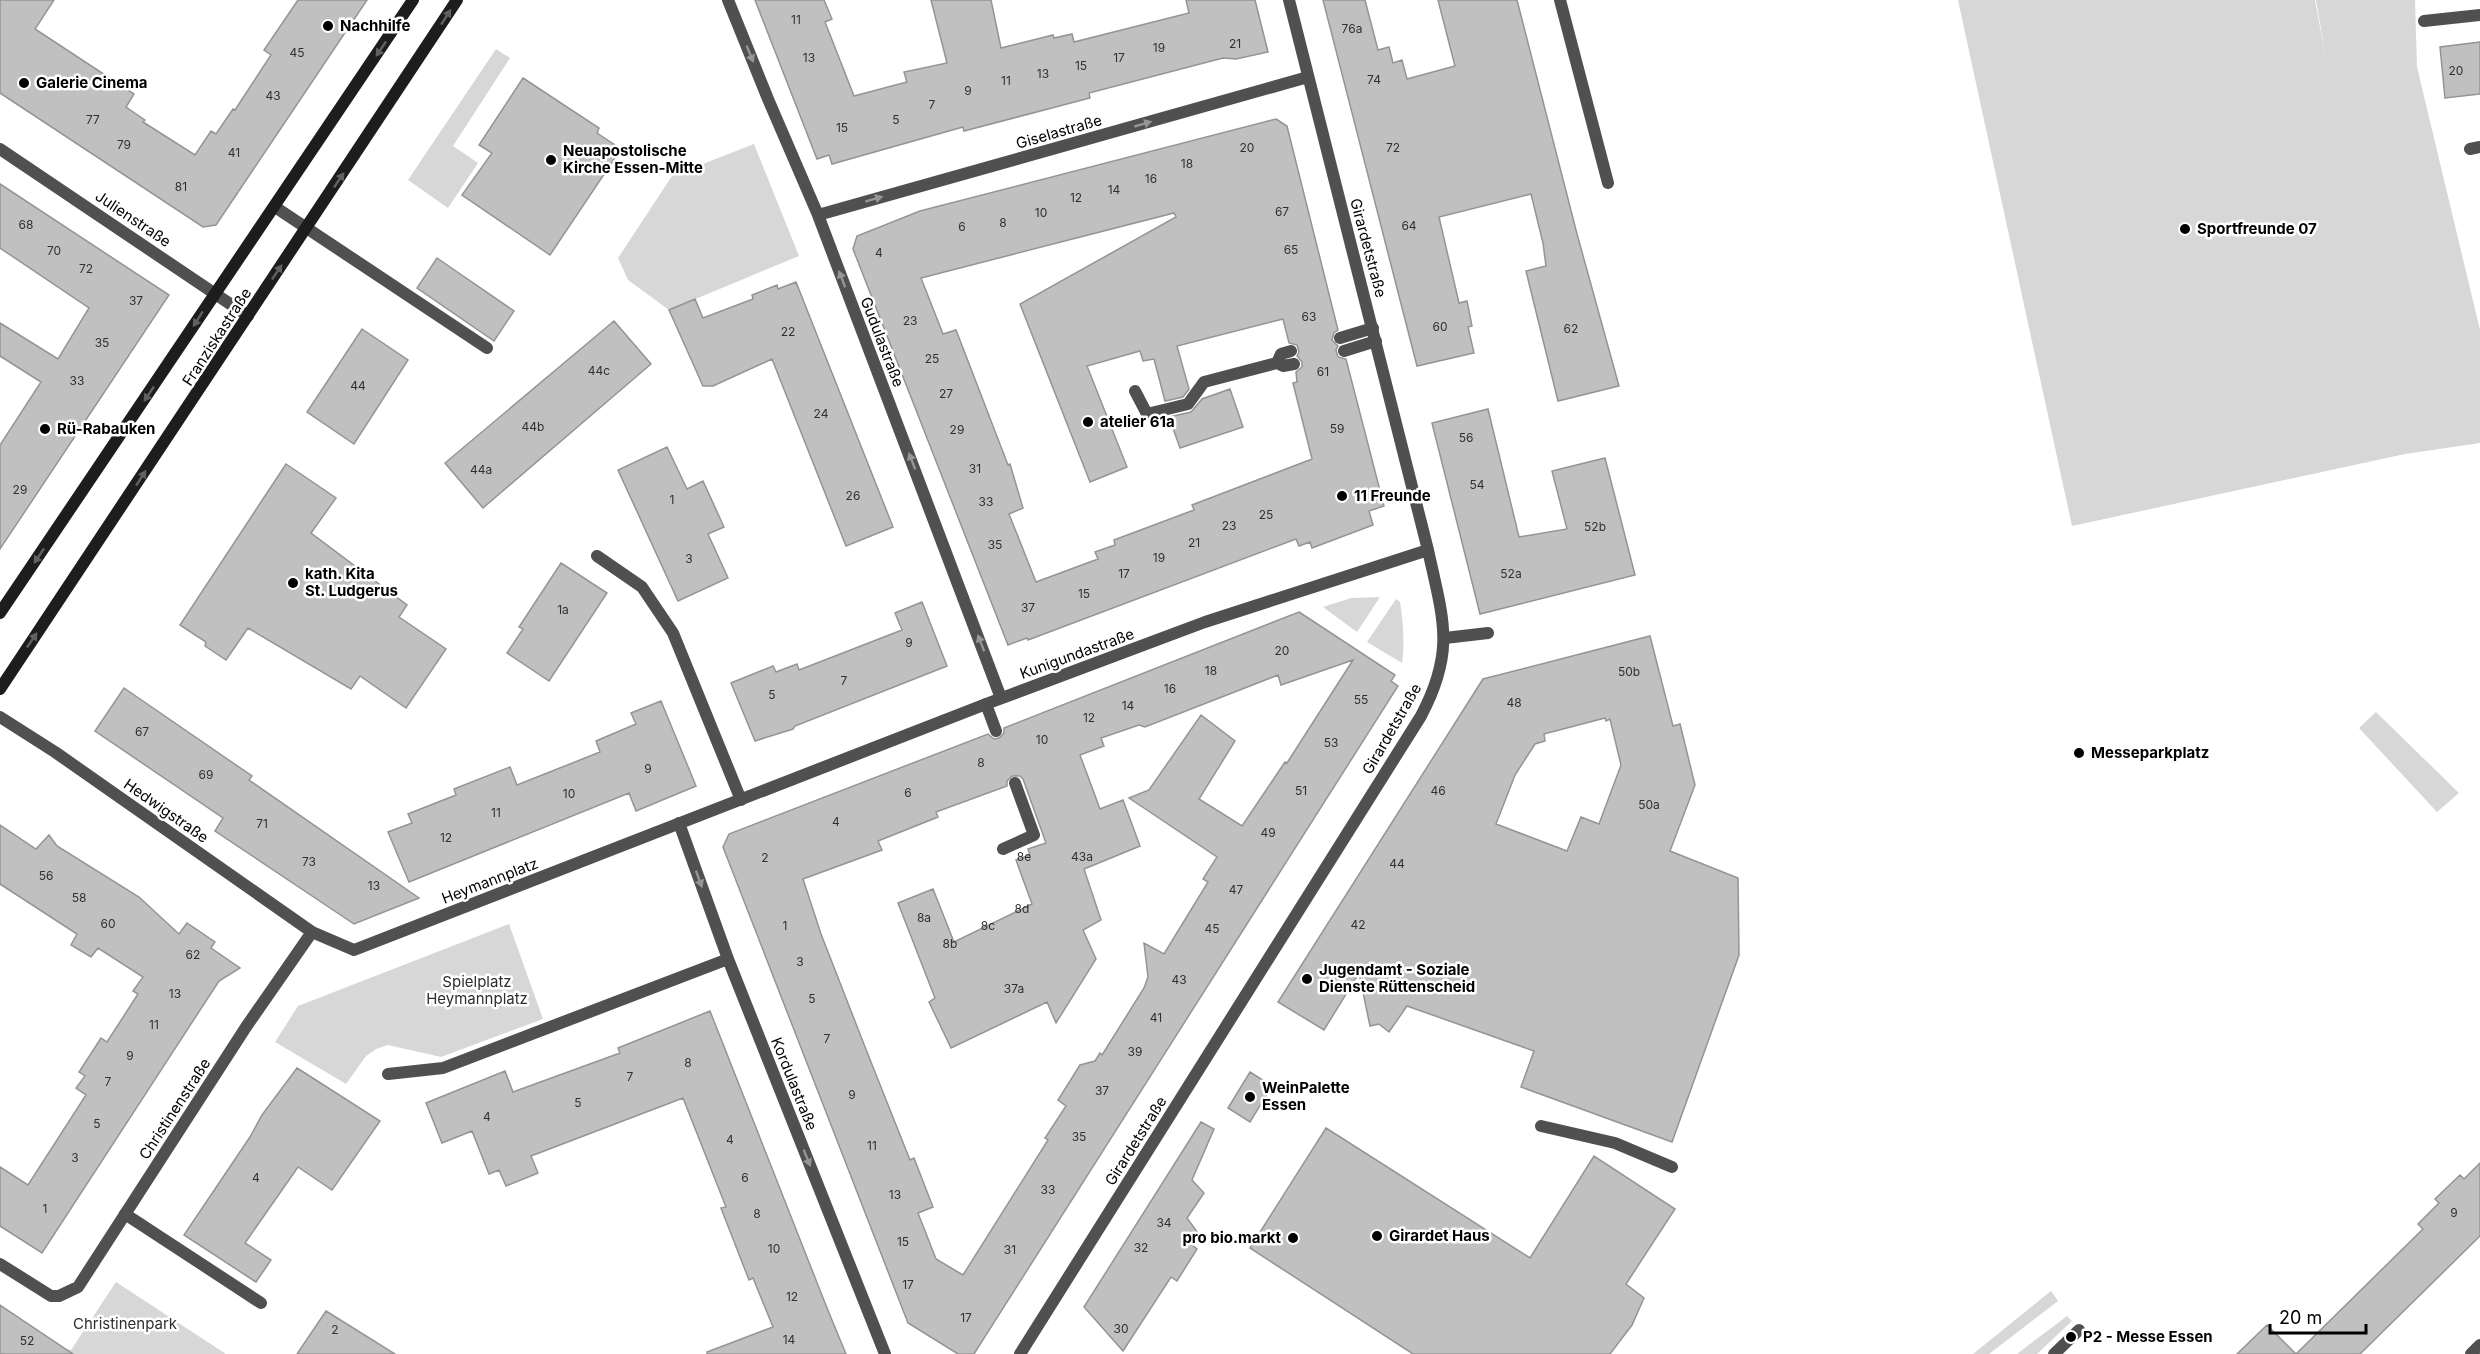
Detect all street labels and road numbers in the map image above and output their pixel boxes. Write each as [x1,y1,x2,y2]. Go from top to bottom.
street label: Giselastraße [1014,110,1104,153]
street label: Julienstraße [92,186,175,251]
street label: Girardetstraße [1346,196,1391,300]
street label: Franziskastraße [178,284,255,389]
street label: Gudulastraße [857,294,908,390]
street label: Kunigundastraße [1017,624,1137,683]
street label: Girardetstraße [1358,680,1425,778]
street label: Hedwigstraße [120,774,212,847]
street label: Heymannplatz [439,853,541,908]
street label: Kordulastraße [767,1034,822,1133]
street label: Christinenstraße [135,1054,214,1163]
street label: Girardetstraße [1101,1093,1171,1189]

